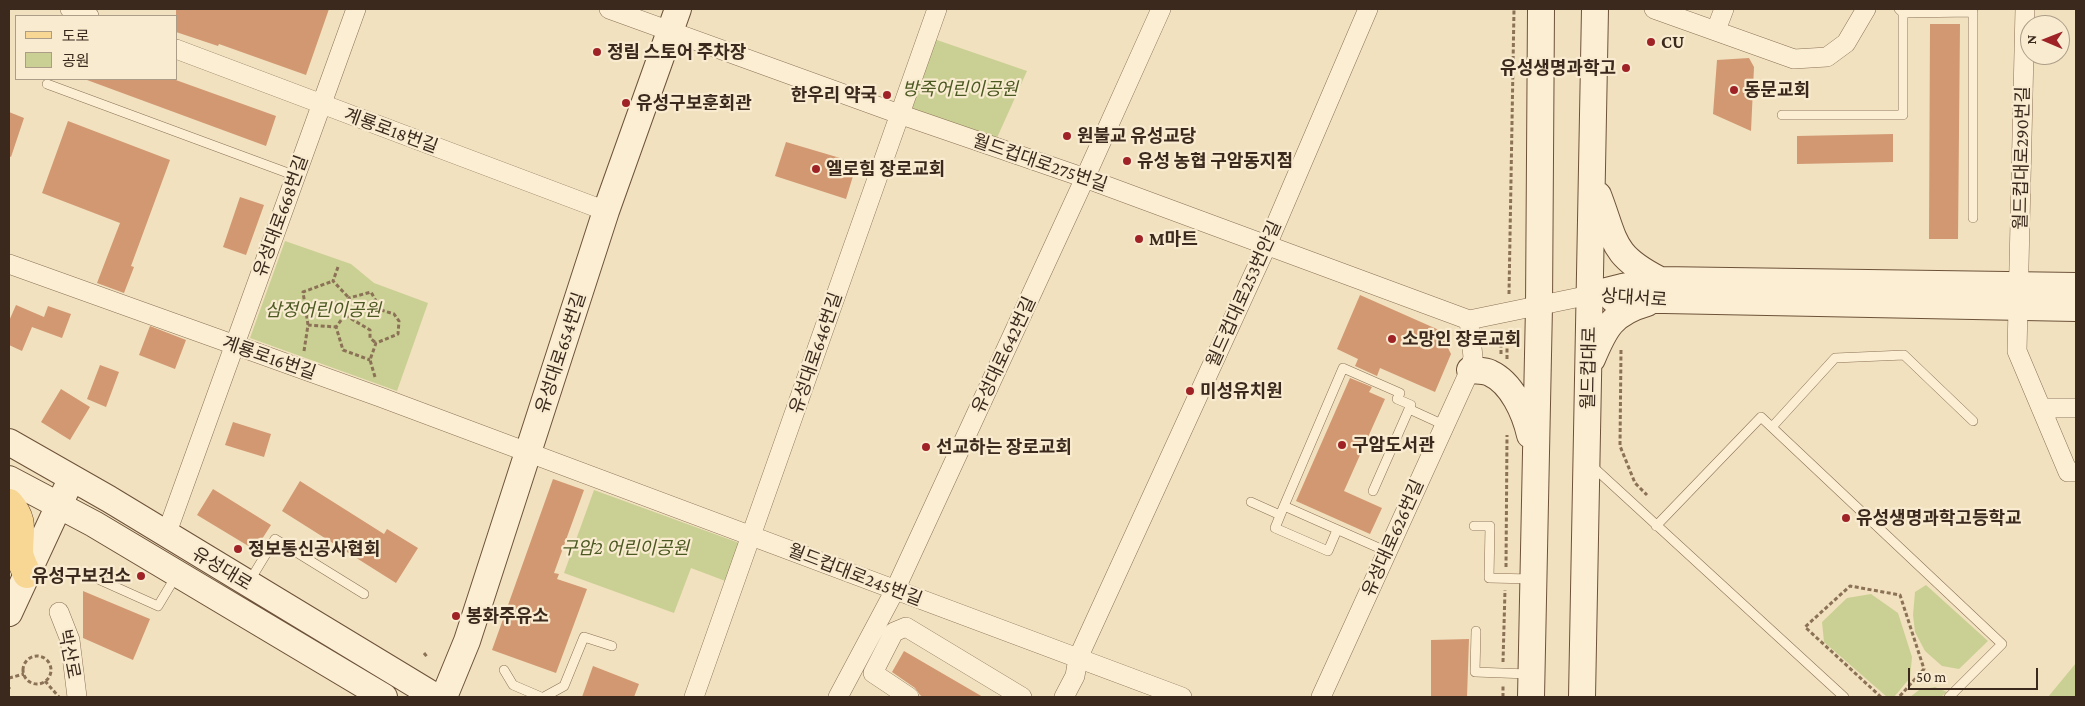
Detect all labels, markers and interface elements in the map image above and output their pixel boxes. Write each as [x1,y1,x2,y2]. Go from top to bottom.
legend [15,15,178,80]
north arrow [2020,15,2070,65]
text: 도로 [62,28,90,44]
place label: CU [1661,31,1684,53]
text: N [2023,35,2039,45]
marker: CU [1645,36,1657,48]
place label: 정림 스토어 주차장 [607,41,746,63]
marker: 정림 스토어 주차장 [591,46,603,58]
text: 공원 [62,53,90,69]
place label: 유성생명과학고 [1500,57,1616,79]
marker: 유성생명과학고 [1620,62,1632,74]
park label: 방죽어린이공원 [902,78,1018,100]
place label: 동문교회 [1744,79,1810,101]
place label: 한우리 약국 [791,84,877,106]
marker: 동문교회 [1728,84,1740,96]
street label: 월드컵대로290번길 [2010,86,2034,230]
marker: 한우리 약국 [881,89,893,101]
place label: 유성구보훈회관 [636,92,752,114]
marker: 유성구보훈회관 [620,97,632,109]
street label: 계룡로18번길 [341,104,441,158]
place label: 원불교 유성교당 [1077,125,1196,147]
street label: 월드컵대로275번길 [970,130,1110,196]
marker: 원불교 유성교당 [1061,130,1073,142]
place label: 유성 농협 구암동지점 [1137,150,1293,172]
street label: 유성대로668번길 [249,152,313,280]
marker: 유성 농협 구암동지점 [1121,155,1133,167]
place label: 엘로힘 장로교회 [826,158,945,180]
marker: 엘로힘 장로교회 [810,163,822,175]
street label: 월드컵대로253번안길 [1202,218,1286,370]
place label: M마트 [1149,228,1198,250]
marker: M마트 [1133,233,1145,245]
street label: 상대서로 [1600,285,1668,311]
street label: 유성대로654번길 [531,290,591,416]
street label: 유성대로646번길 [785,290,847,416]
street label: 유성대로642번길 [968,293,1040,417]
park label: 삼정어린이공원 [265,299,381,321]
street label: 월드컵대로 [1577,326,1601,410]
place label: 소망인 장로교회 [1402,328,1521,350]
street label: 계룡로16번길 [219,332,319,384]
marker: 소망인 장로교회 [1386,333,1398,345]
place label: 미성유치원 [1200,380,1283,402]
marker: 미성유치원 [1184,385,1196,397]
place label: 구암도서관 [1352,434,1435,456]
place label: 선교하는 장로교회 [936,436,1072,458]
marker: 구암도서관 [1336,439,1348,451]
marker: 선교하는 장로교회 [920,441,932,453]
street label: 유성대로626번길 [1358,476,1428,600]
place label: 유성생명과학고등학교 [1856,507,2022,529]
marker: 유성생명과학고등학교 [1840,512,1852,524]
park label: 구암2 어린이공원 [561,537,689,559]
place label: 정보통신공사협회 [248,538,380,560]
street label: 월드컵대로245번길 [785,539,925,611]
street label: 유성대로 [188,543,256,595]
marker: 정보통신공사협회 [232,543,244,555]
place label: 유성구보건소 [32,565,131,587]
marker: 유성구보건소 [135,570,147,582]
place label: 봉화주유소 [466,605,549,627]
marker: 봉화주유소 [450,610,462,622]
street label: 박산로 [54,628,84,680]
scale bar [1910,658,2040,690]
text: 50 m [1916,669,1946,685]

